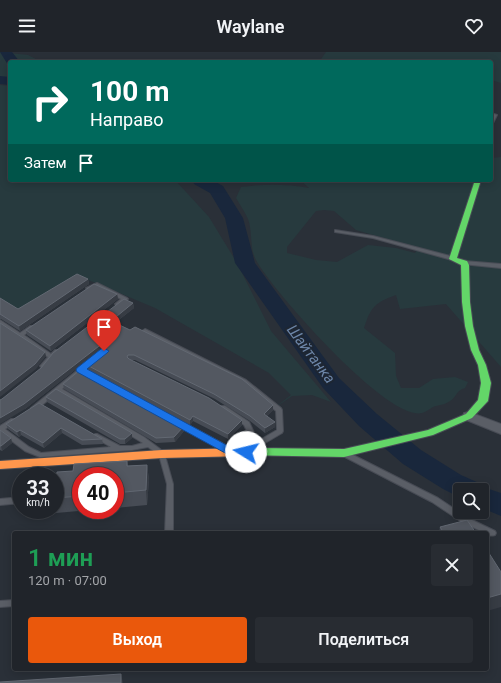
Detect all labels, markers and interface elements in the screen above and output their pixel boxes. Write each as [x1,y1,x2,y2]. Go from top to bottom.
icon: menu [16,15,38,37]
icon: heart [463,15,485,37]
text: Waylane [216,16,285,37]
text: 100 m [90,75,169,108]
icon: right [24,76,76,128]
text: Направо [90,109,163,130]
icon: arrive [75,152,97,174]
text: Затем [24,154,67,172]
pin [87,310,121,351]
icon: arrive [93,316,115,338]
water label: Шайтанка [283,321,339,387]
position arrow [225,431,267,473]
speed limit sign: 40 [72,467,124,519]
text: 33 [27,476,49,500]
map controls [453,483,489,519]
button: search [453,483,489,519]
text: km/h [26,497,50,508]
text: 1 мин [28,544,93,572]
button: close [431,544,473,586]
text: 120 m · 07:00 [28,573,107,588]
button: Выход [28,617,247,663]
button: Поделиться [255,617,473,663]

